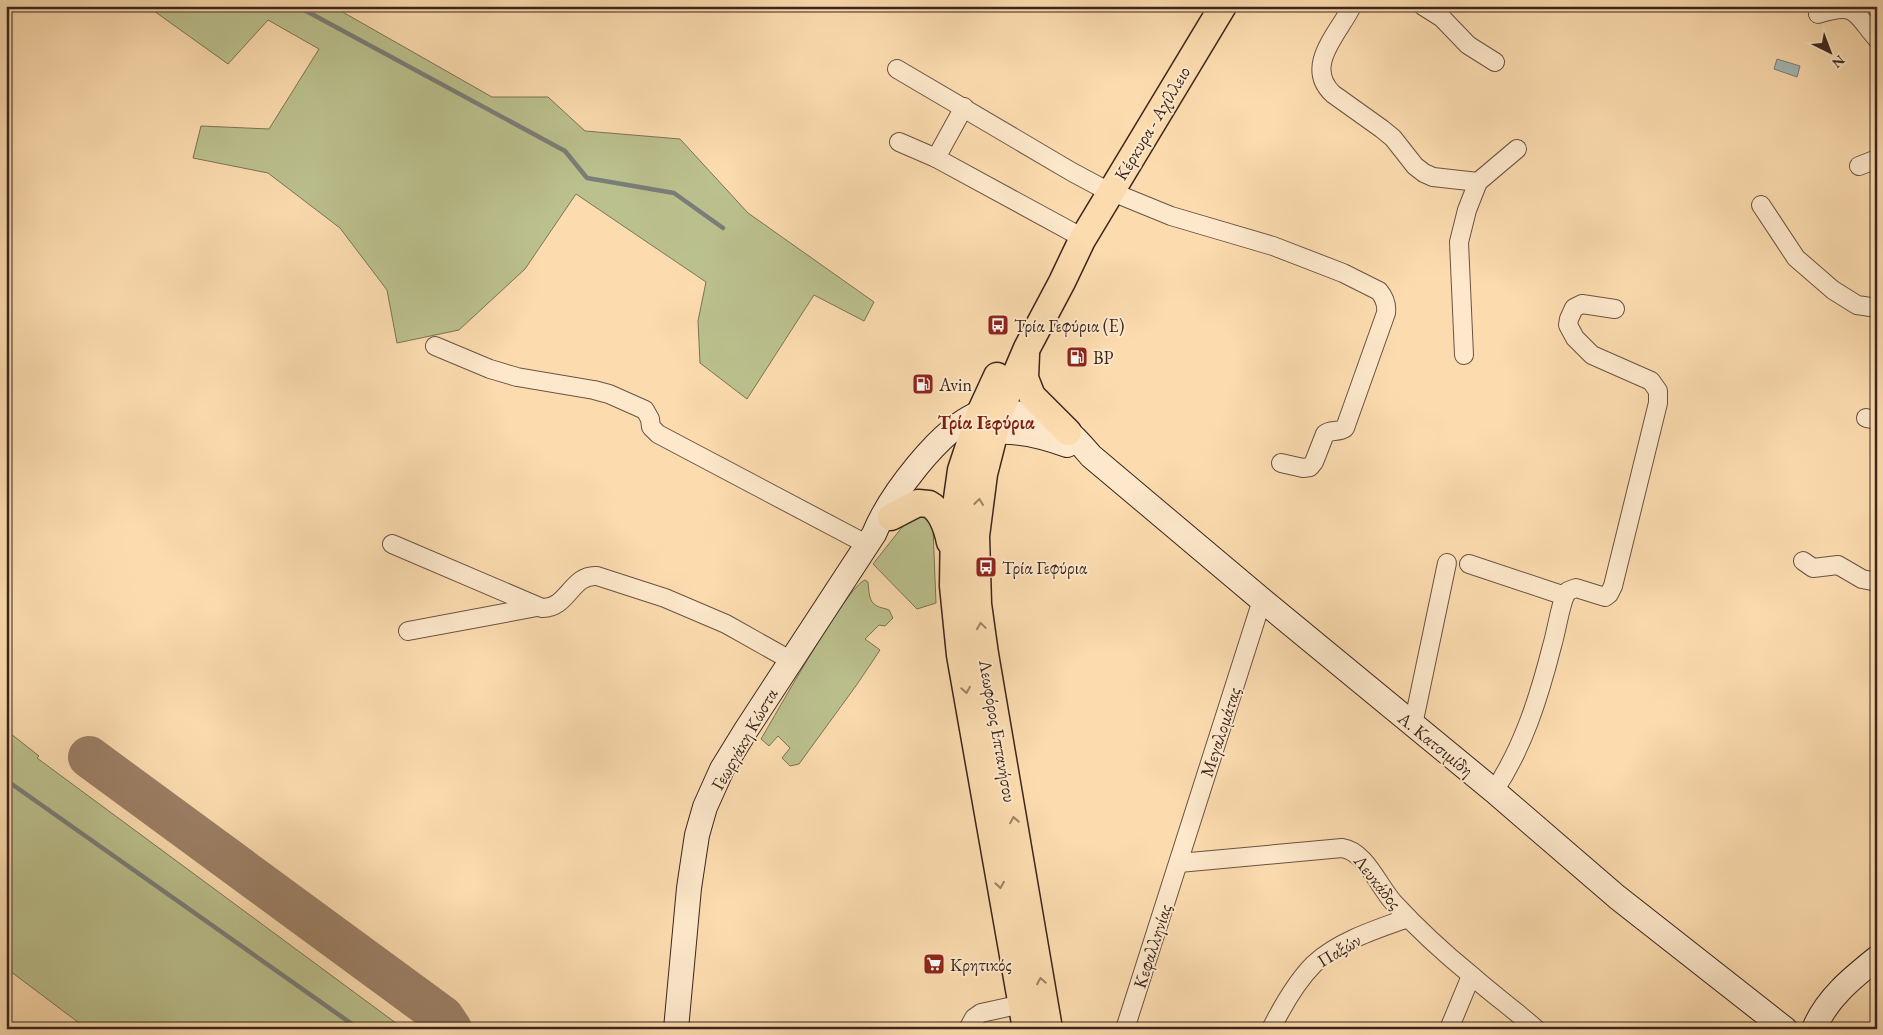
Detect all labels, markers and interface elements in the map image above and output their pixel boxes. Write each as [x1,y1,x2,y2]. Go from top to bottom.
north arrow [1806,28,1856,78]
text: N [1828,51,1849,73]
street label: Κέρκυρα - Αχίλλειο [1109,62,1195,184]
bus stop icon: Τρία Γεφύρια (E) [986,313,1010,337]
place label: Τρία Γεφύρια (E) [1014,314,1124,337]
fuel station icon: BP [1065,345,1089,369]
place label: BP [1093,346,1114,369]
fuel station icon: Avin [911,372,935,396]
place label: Avin [938,373,972,396]
district label: Τρία Γεφύρια [937,410,1035,435]
one-way arrow [973,498,984,506]
bus stop icon: Τρία Γεφύρια [974,555,998,579]
place label: Τρία Γεφύρια [1002,556,1088,579]
one-way arrow [976,621,987,629]
street label: Λεωφόρος Επτανήσου [974,657,1022,804]
street label: Γεωργάκη Κώστα [706,683,783,794]
street label: Μεγαλομάτας [1195,684,1245,780]
one-way arrow [961,686,971,695]
street label: Α. Κατσιμίδη [1393,706,1478,781]
one-way arrow [1009,816,1019,825]
street label: Λευκάδος [1348,849,1407,914]
one-way arrow [994,881,1005,889]
street label: Κεφαλληνίας [1128,901,1176,991]
street label: Παξών [1313,928,1365,972]
supermarket icon: Κρητικός [922,952,946,976]
place label: Κρητικός [950,953,1012,976]
one-way arrow [1037,976,1047,985]

